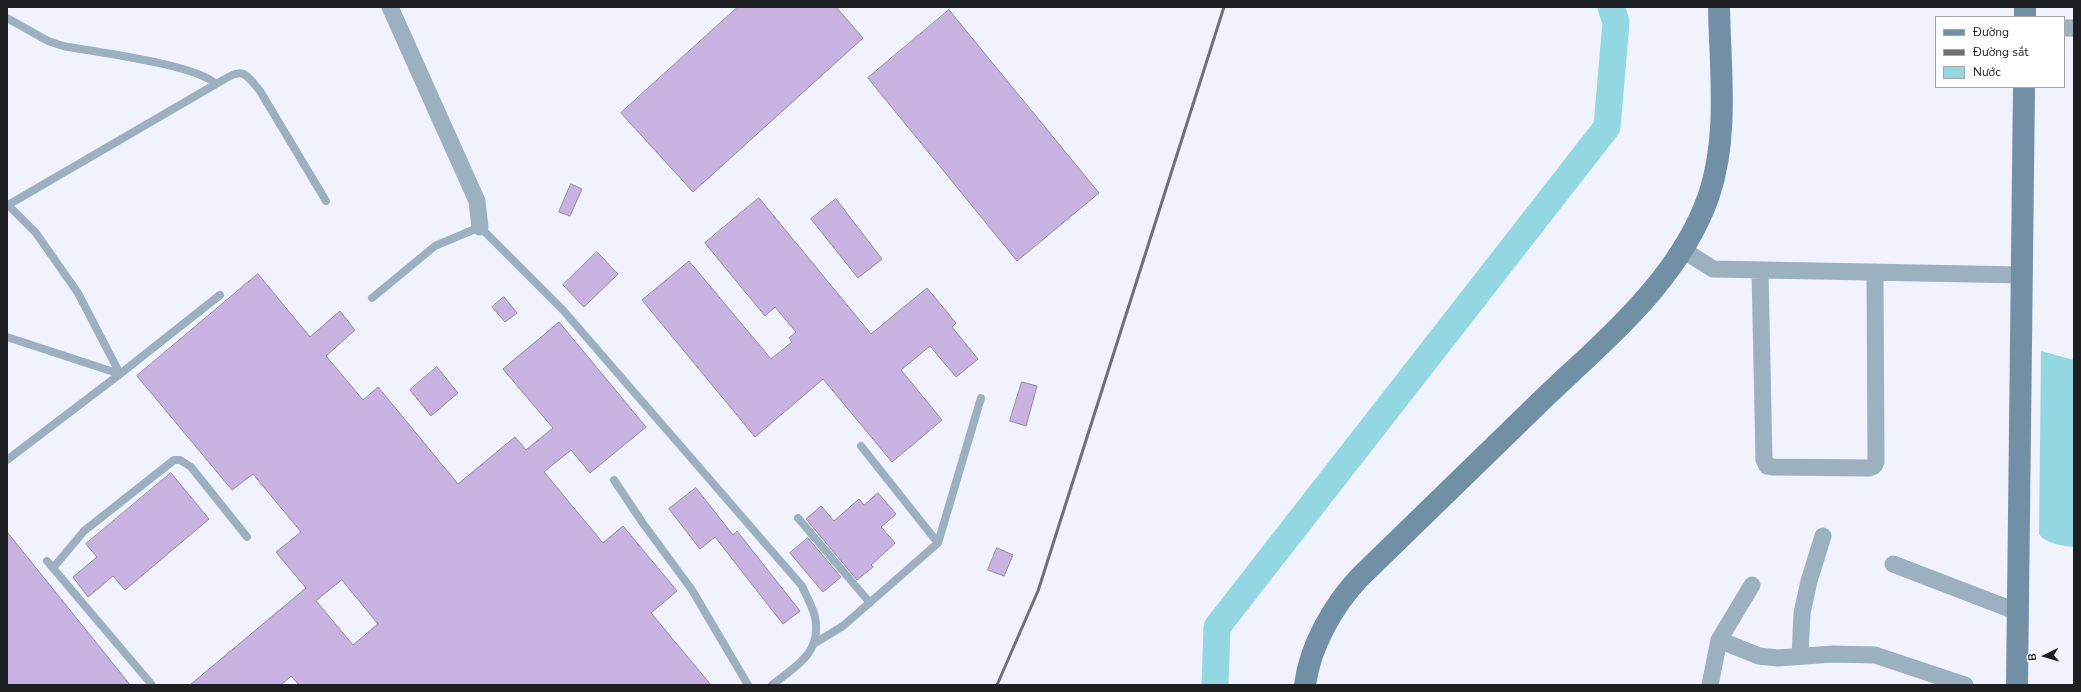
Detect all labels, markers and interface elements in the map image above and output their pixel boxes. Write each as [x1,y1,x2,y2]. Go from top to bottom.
legend [1935,16,2065,88]
text: Đường [1973,24,2009,40]
text: Đường sắt [1973,44,2029,60]
text: Nước [1973,64,2001,80]
north arrow [2025,636,2065,676]
text: B [2025,653,2040,662]

